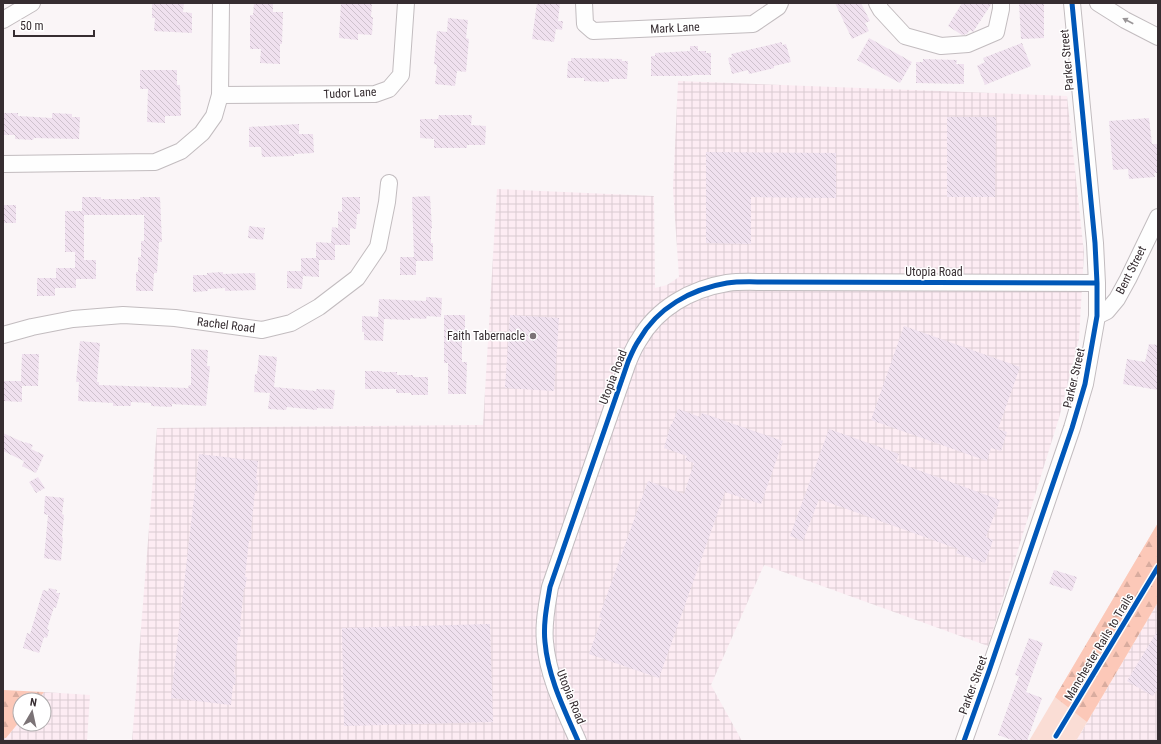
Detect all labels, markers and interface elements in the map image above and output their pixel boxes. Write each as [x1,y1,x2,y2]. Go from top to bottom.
scale bar [14,12,94,38]
one-way arrow [1122,18,1134,24]
text: 50 m [20,19,44,33]
street label: Mark Lane [650,20,700,36]
street label: Parker Street [1057,28,1077,91]
street label: Tudor Lane [323,85,377,101]
street label: Bent Street [1113,243,1149,297]
street label: Utopia Road [905,265,963,279]
street label: Rachel Road [196,314,256,336]
place label: Faith Tabernacle [447,329,525,343]
marker: Faith Tabernacle [528,331,538,341]
street label: Parker Street [1060,346,1088,410]
street label: Utopia Road [596,348,630,406]
street label: Manchester Rails to Trails [1061,591,1137,703]
street label: Parker Street [956,653,990,716]
street label: Utopia Road [554,668,588,726]
north arrow [12,692,52,732]
text: N [29,696,38,710]

